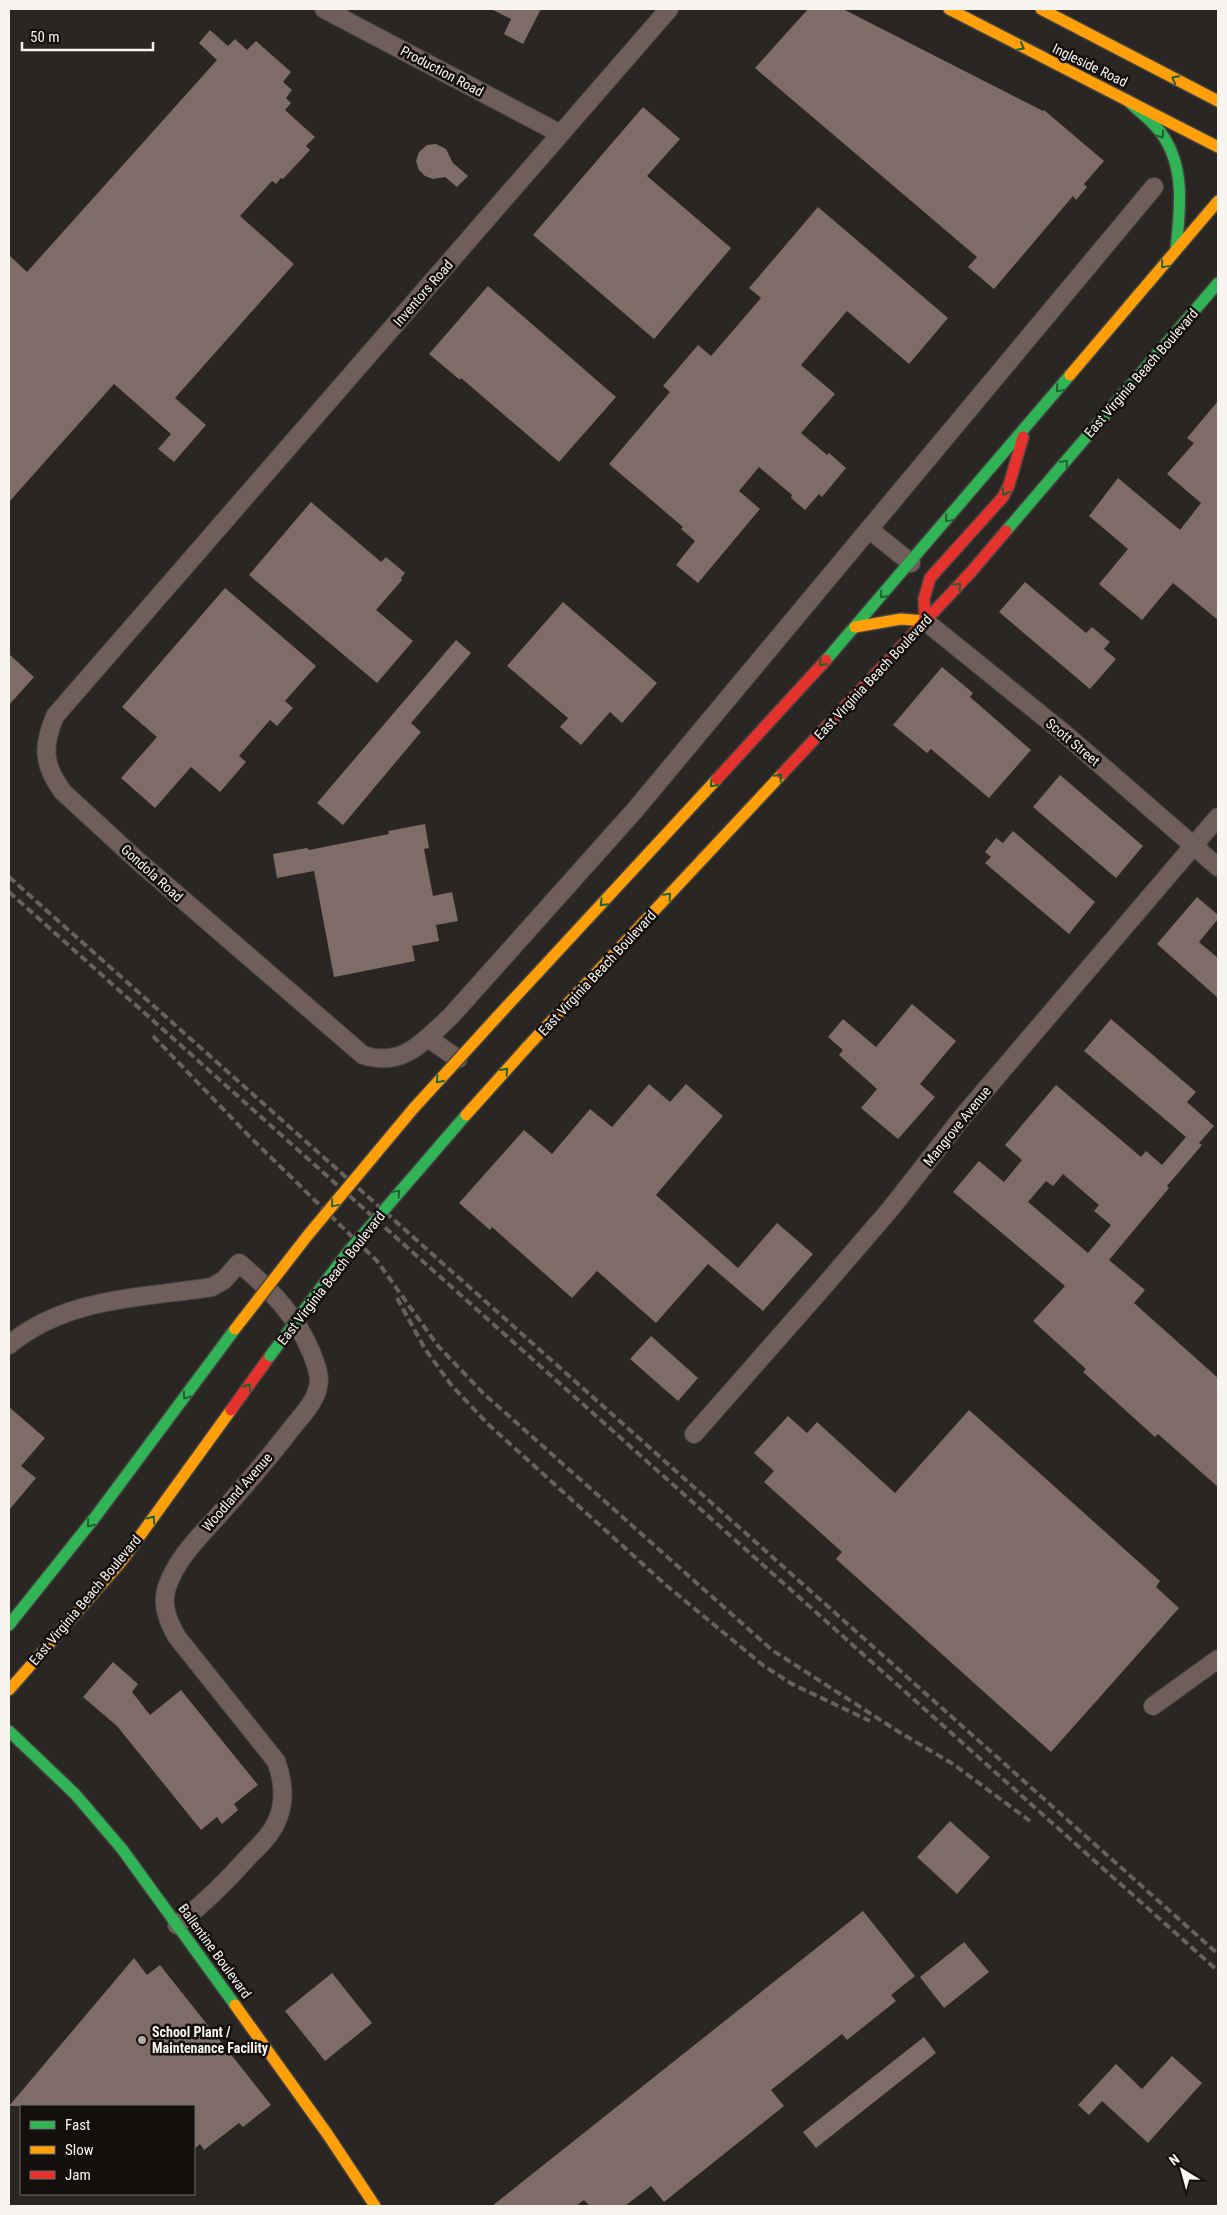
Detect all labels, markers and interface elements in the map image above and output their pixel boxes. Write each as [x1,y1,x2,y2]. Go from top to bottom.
scale bar [22,20,154,52]
text: 50 m [30,28,60,46]
street label: Ingleside Road [1050,40,1130,90]
one-way arrow [1016,41,1025,51]
street label: Production Road [398,42,486,100]
one-way arrow [1171,75,1180,85]
one-way arrow [1155,129,1164,139]
street label: Inventors Road [390,257,456,329]
one-way arrow [1161,259,1170,268]
street label: East Virginia Beach Boulevard [1081,306,1201,440]
one-way arrow [1056,383,1065,392]
one-way arrow [1059,459,1068,468]
one-way arrow [1002,486,1012,495]
one-way arrow [946,513,954,522]
one-way arrow [952,582,961,591]
one-way arrow [881,589,889,598]
street label: East Virginia Beach Boulevard [811,611,935,743]
one-way arrow [819,658,828,667]
street label: Scott Street [1043,715,1103,769]
one-way arrow [773,774,782,783]
one-way arrow [710,778,719,787]
street label: Gondola Road [118,841,186,905]
one-way arrow [663,893,672,902]
one-way arrow [600,897,609,906]
street label: East Virginia Beach Boulevard [535,907,659,1039]
one-way arrow [499,1068,508,1077]
one-way arrow [436,1075,445,1084]
street label: Mangrove Avenue [920,1083,994,1169]
one-way arrow [392,1190,401,1199]
one-way arrow [331,1198,340,1207]
street label: East Virginia Beach Boulevard [274,1208,388,1348]
one-way arrow [242,1383,251,1393]
one-way arrow [183,1390,191,1399]
street label: Woodland Avenue [199,1449,276,1534]
one-way arrow [146,1515,156,1524]
one-way arrow [87,1518,96,1528]
street label: East Virginia Beach Boulevard [26,1532,144,1668]
street label: Ballentine Boulevard [175,1901,255,2001]
place label: School Plant / Maintenance Facility [152,2024,269,2056]
marker: School Plant / Maintenance Facility [136,2034,148,2046]
legend [20,2105,195,2195]
text: Fast [65,2116,90,2134]
text: Slow [65,2141,94,2159]
north arrow [1157,2145,1207,2195]
text: N [1166,2151,1182,2169]
text: Jam [65,2166,91,2184]

